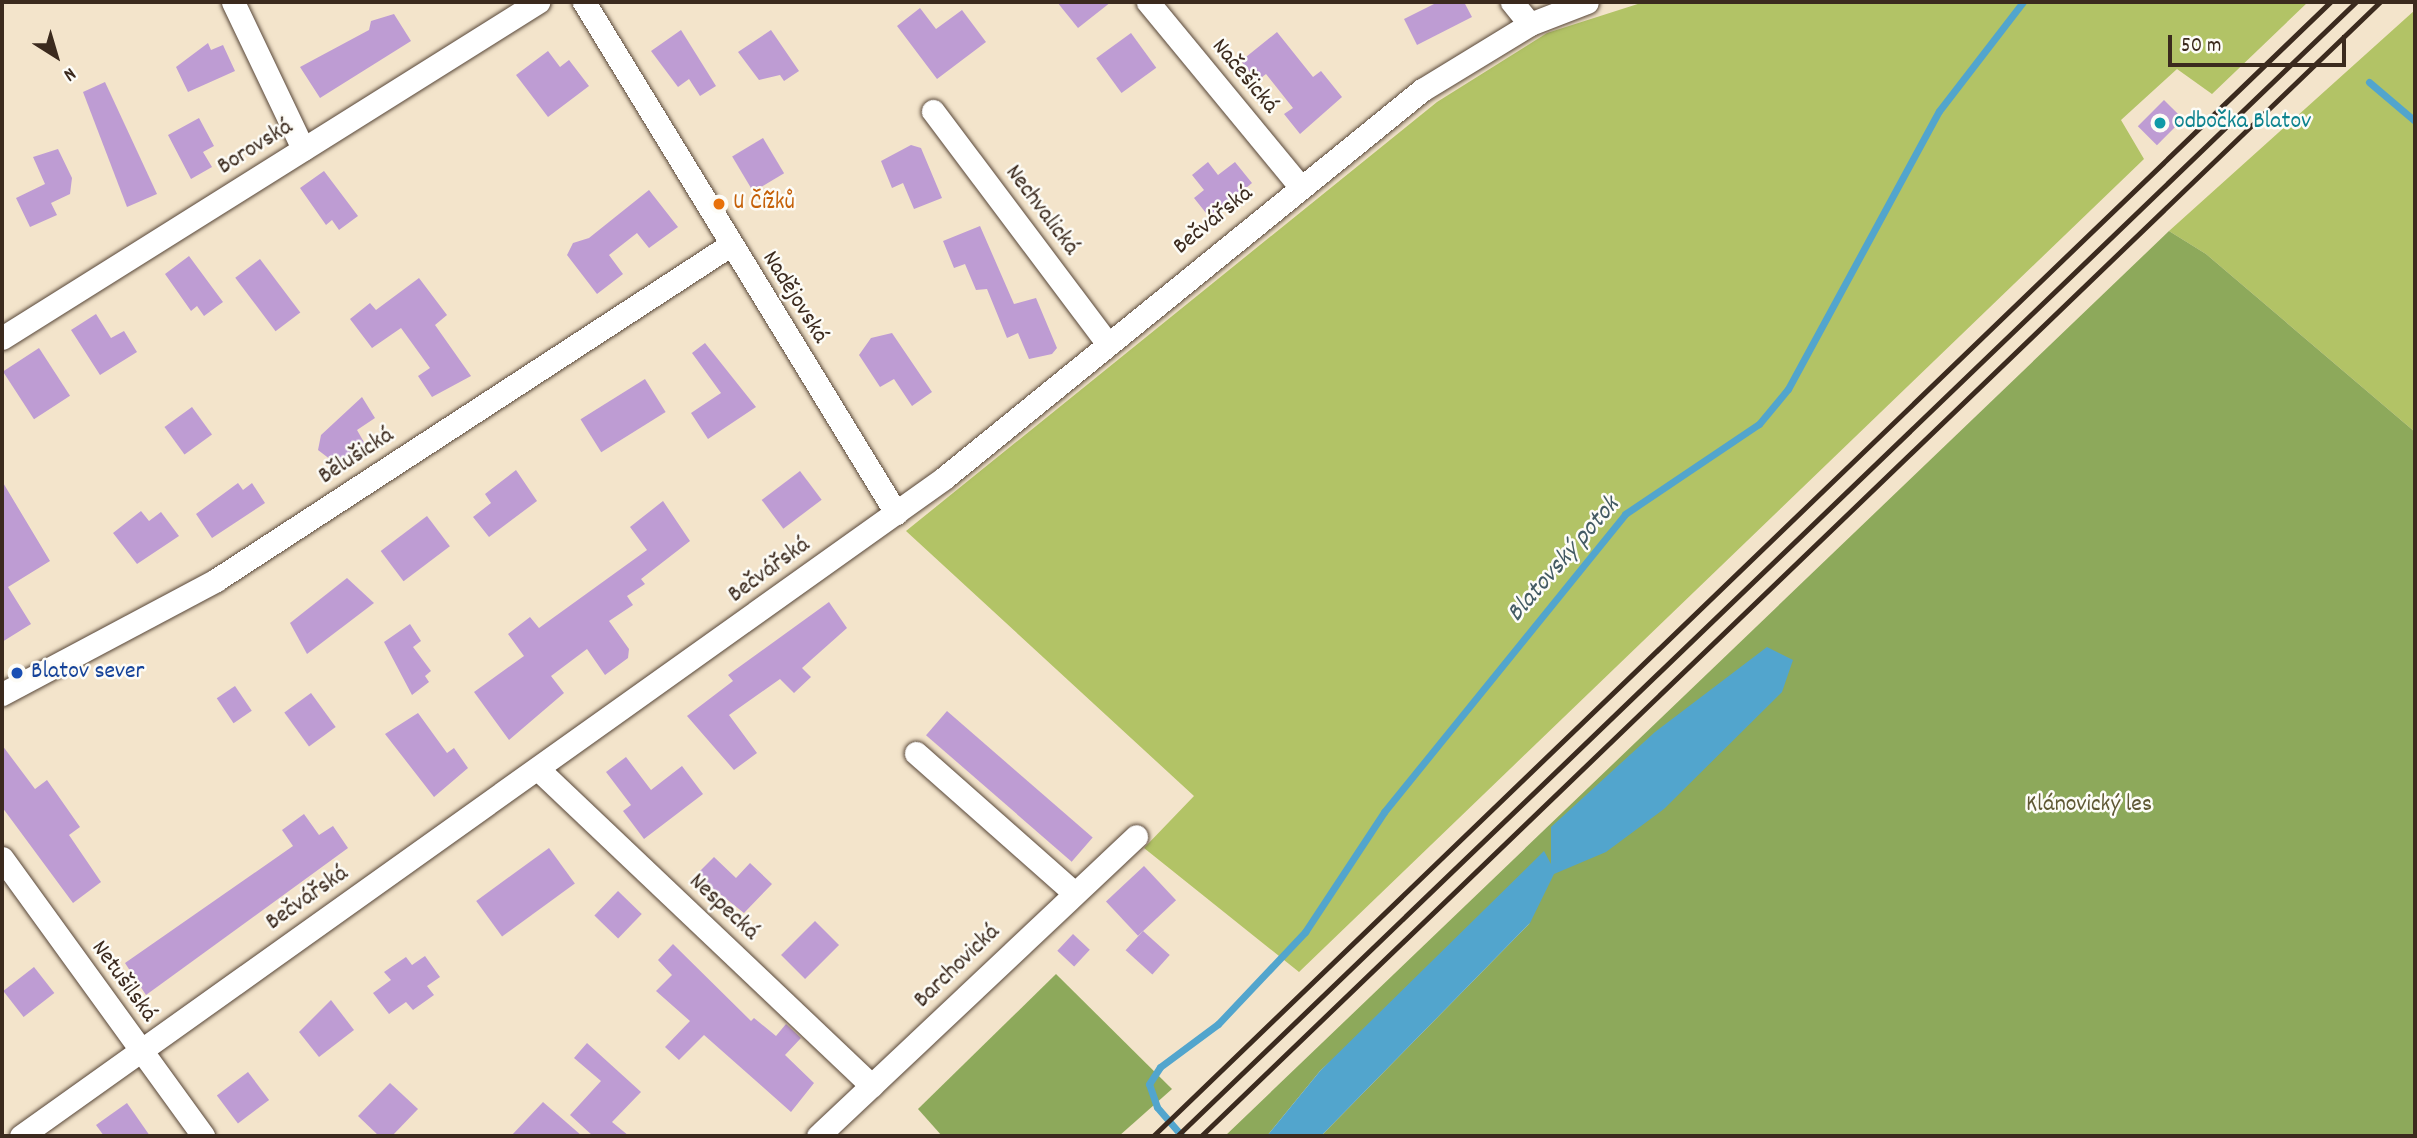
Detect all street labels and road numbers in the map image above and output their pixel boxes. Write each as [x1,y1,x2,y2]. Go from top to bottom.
street label: Načešická [1204,33,1284,121]
street label: Borovská [213,114,299,182]
street label: Nechvalická [998,160,1084,262]
street label: Bečvářská [1168,180,1260,262]
street label: Nadějovská [754,246,834,350]
street label: Bělušická [314,422,400,492]
street label: Bečvářská [723,532,817,610]
street label: Bečvářská [261,860,355,938]
street label: Nespecká [682,868,764,948]
street label: Barchovická [909,919,1007,1015]
street label: Netušilská [84,936,162,1028]

